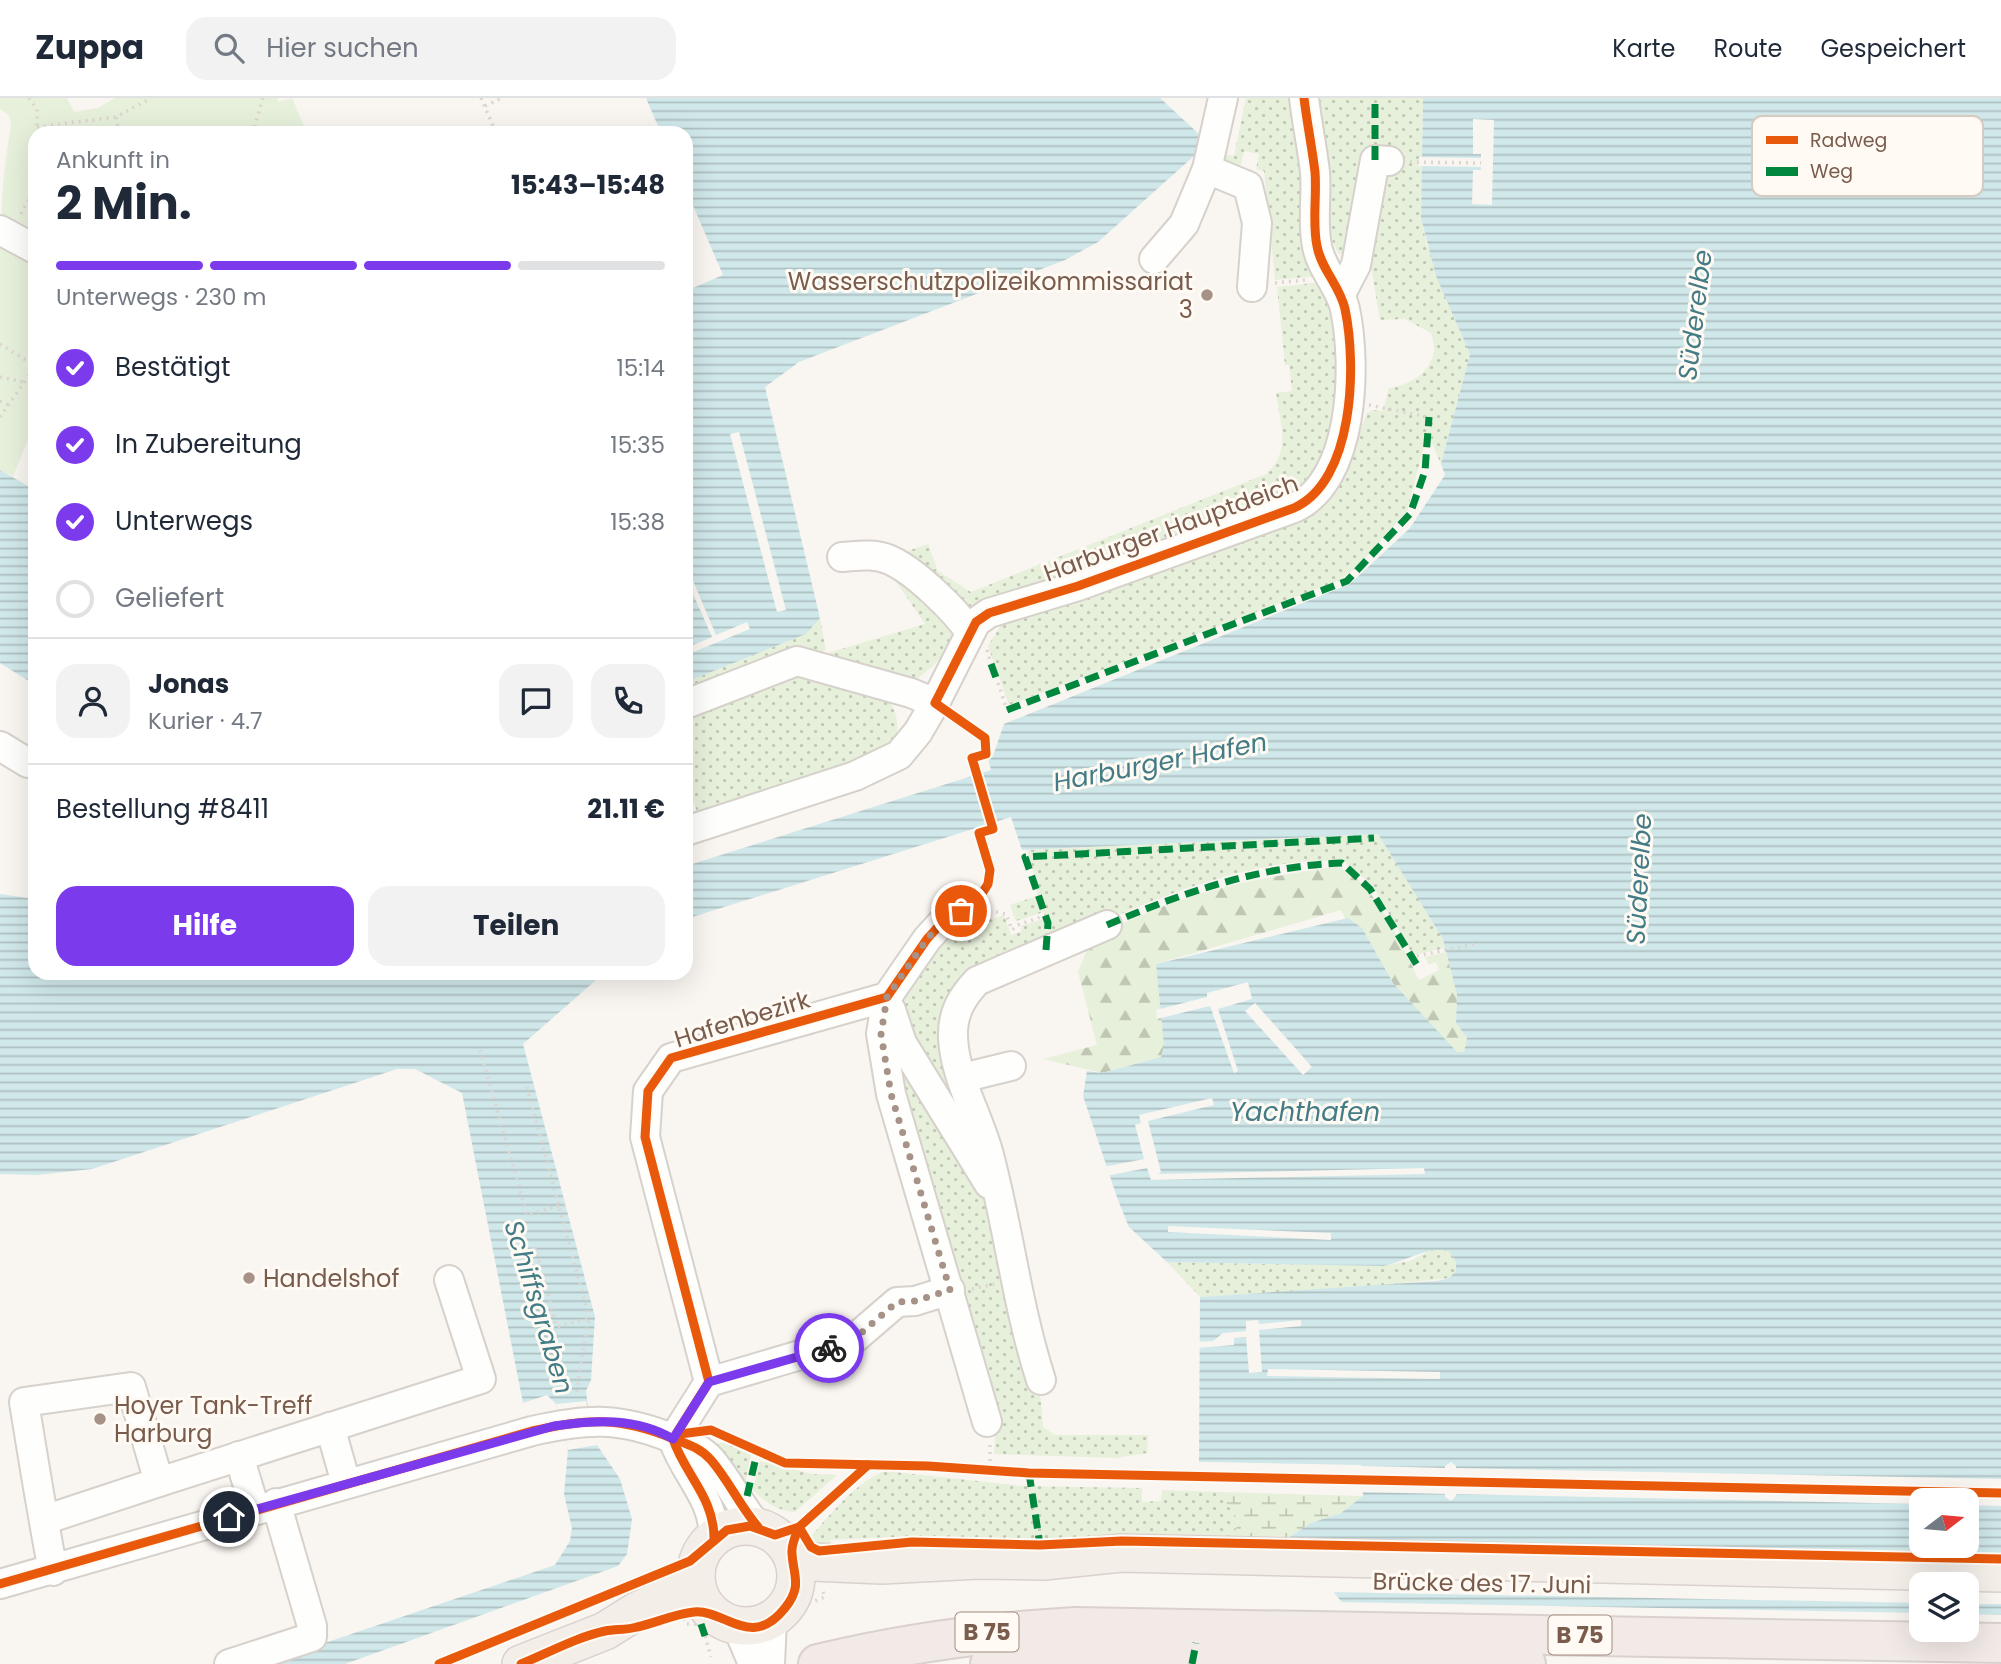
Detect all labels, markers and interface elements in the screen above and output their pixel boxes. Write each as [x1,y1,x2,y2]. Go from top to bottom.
search box [186,17,676,80]
text: Zuppa [35,24,144,71]
icon: search [210,29,248,67]
text: Hier suchen [266,30,419,66]
text: Karte [1612,32,1675,65]
text: Route [1713,32,1782,65]
text: Gespeichert [1820,32,1966,65]
legend [1752,116,1983,196]
text: Radweg [1810,127,1887,154]
text: Ankunft in [56,144,170,176]
text: Weg [1810,158,1853,185]
text: 15:43–15:48 [511,167,665,203]
text: 2 Min. [56,171,192,235]
water label: Süderelbe [1669,248,1721,382]
place label: Wasserschutzpolizeikommissariat 3 [788,265,1193,326]
text: Unterwegs · 230 m [56,281,266,313]
marker: Wasserschutzpolizeikommissariat 3 [1199,287,1215,303]
icon: check [56,349,94,387]
text: Bestätigt [115,349,231,385]
text: 15:14 [616,352,665,384]
icon: check [56,426,94,464]
text: In Zubereitung [115,426,302,462]
text: 15:35 [610,429,665,461]
street label: Harburger Hauptdeich [1039,467,1303,589]
icon: check [56,503,94,541]
text: Unterwegs [115,503,253,539]
text: 15:38 [610,506,665,538]
text: Geliefert [115,580,224,616]
button: person [56,664,130,738]
button: chat [499,664,573,738]
button: phone [591,664,665,738]
text: Jonas [148,666,229,702]
text: Kurier · 4.7 [148,705,263,737]
water label: Harburger Hafen [1050,724,1270,800]
text: Bestellung #8411 [56,791,269,827]
text: 21.11 € [587,791,665,827]
water label: Süderelbe [1618,812,1660,946]
pin [931,881,991,941]
button: Hilfe [56,886,354,966]
button: Teilen [368,886,665,966]
icon: bag [942,892,980,930]
street label: Hafenbezirk [670,983,814,1055]
water label: Yachthafen [1230,1094,1380,1130]
water label: Schiffsgraben [495,1216,583,1398]
place label: Handelshof [263,1262,399,1295]
marker: Handelshof [241,1270,257,1286]
courier [794,1313,864,1383]
icon: bike [810,1329,848,1367]
place label: Hoyer Tank-Treff Harburg [114,1389,313,1450]
marker: Hoyer Tank-Treff Harburg [92,1411,108,1427]
pin [199,1487,259,1547]
north arrow [1909,1488,1979,1558]
map controls [1909,1488,1979,1642]
icon: home [210,1498,248,1536]
street label: Brücke des 17. Juni [1372,1565,1592,1601]
button: layers [1909,1572,1979,1642]
road number: B 75 [956,1612,1018,1652]
road number: B 75 [1548,1616,1612,1654]

